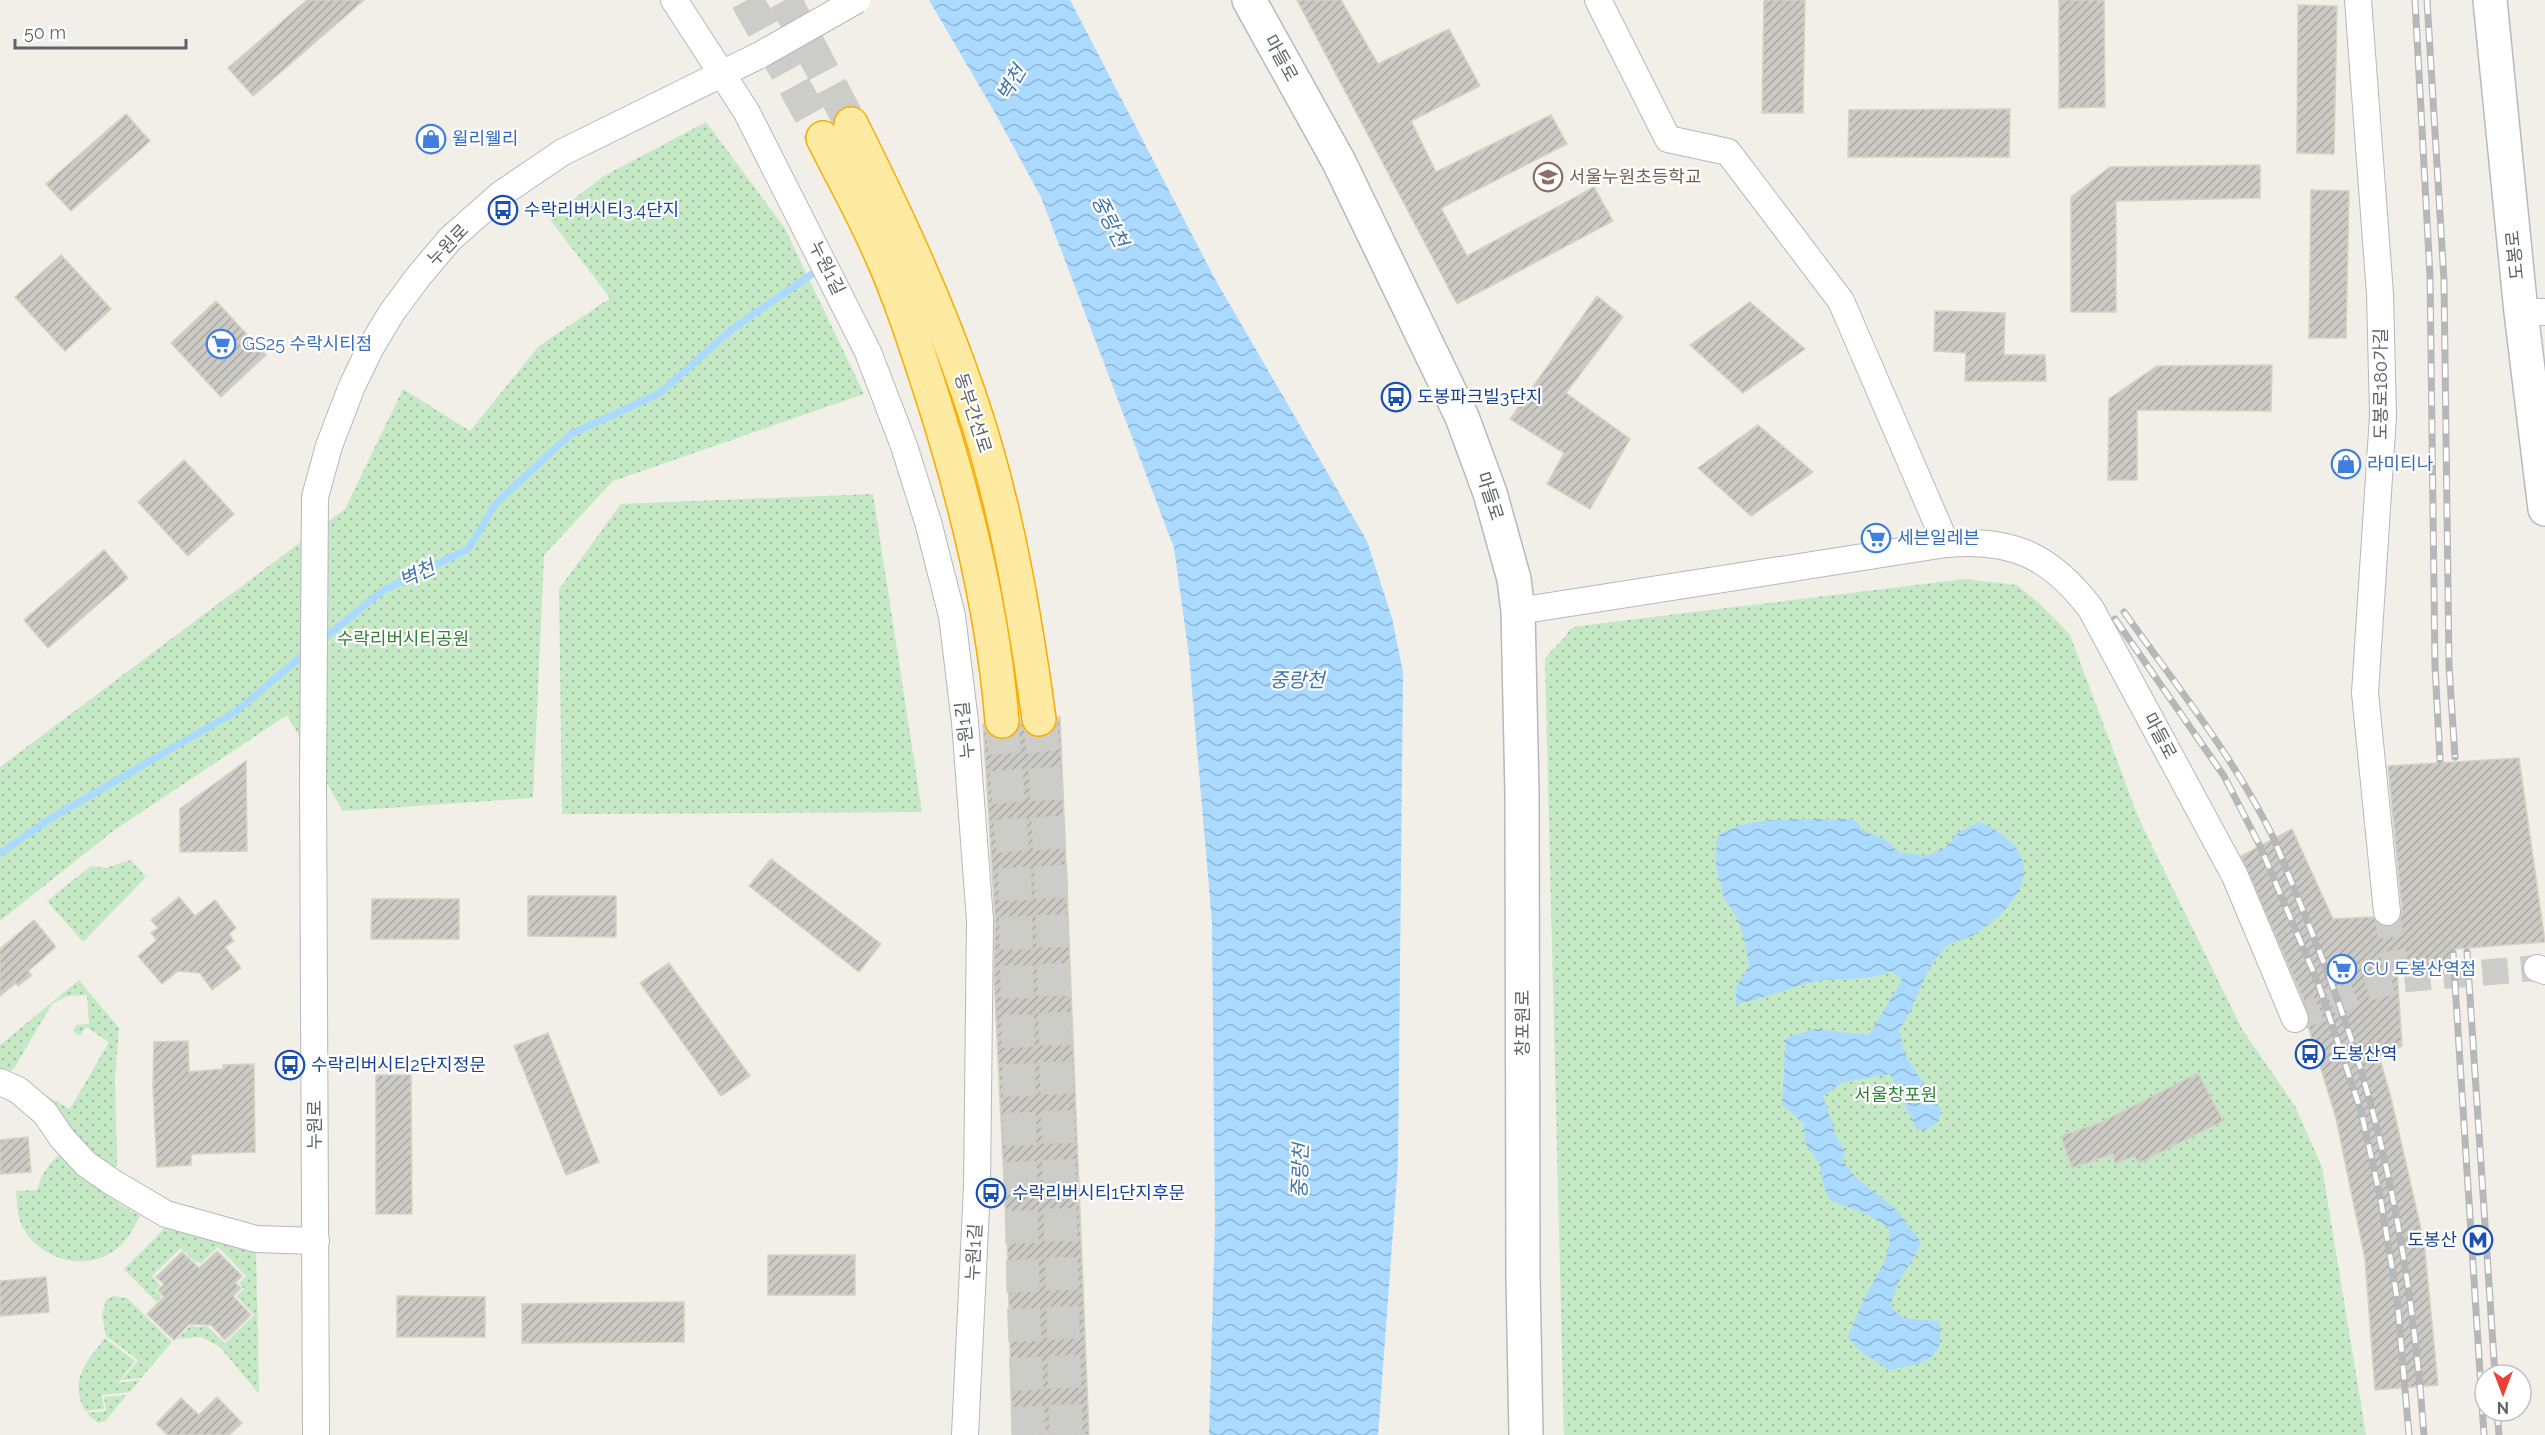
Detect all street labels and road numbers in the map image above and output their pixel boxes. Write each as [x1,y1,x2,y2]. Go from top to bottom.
street label: 마들로 [1260,31,1303,85]
street label: 누원로 [423,219,472,270]
street label: 도봉로 [2501,229,2528,281]
street label: 누원1길 [805,237,849,298]
street label: 도봉로180가길 [2370,328,2391,440]
street label: 동부간선로 [951,370,996,455]
street label: 마들로 [1473,469,1508,523]
street label: 누원1길 [951,700,978,760]
street label: 마들로 [2140,709,2181,763]
street label: 창포원로 [1512,990,1533,1056]
street label: 누원로 [304,1100,325,1150]
street label: 누원1길 [962,1223,985,1281]

